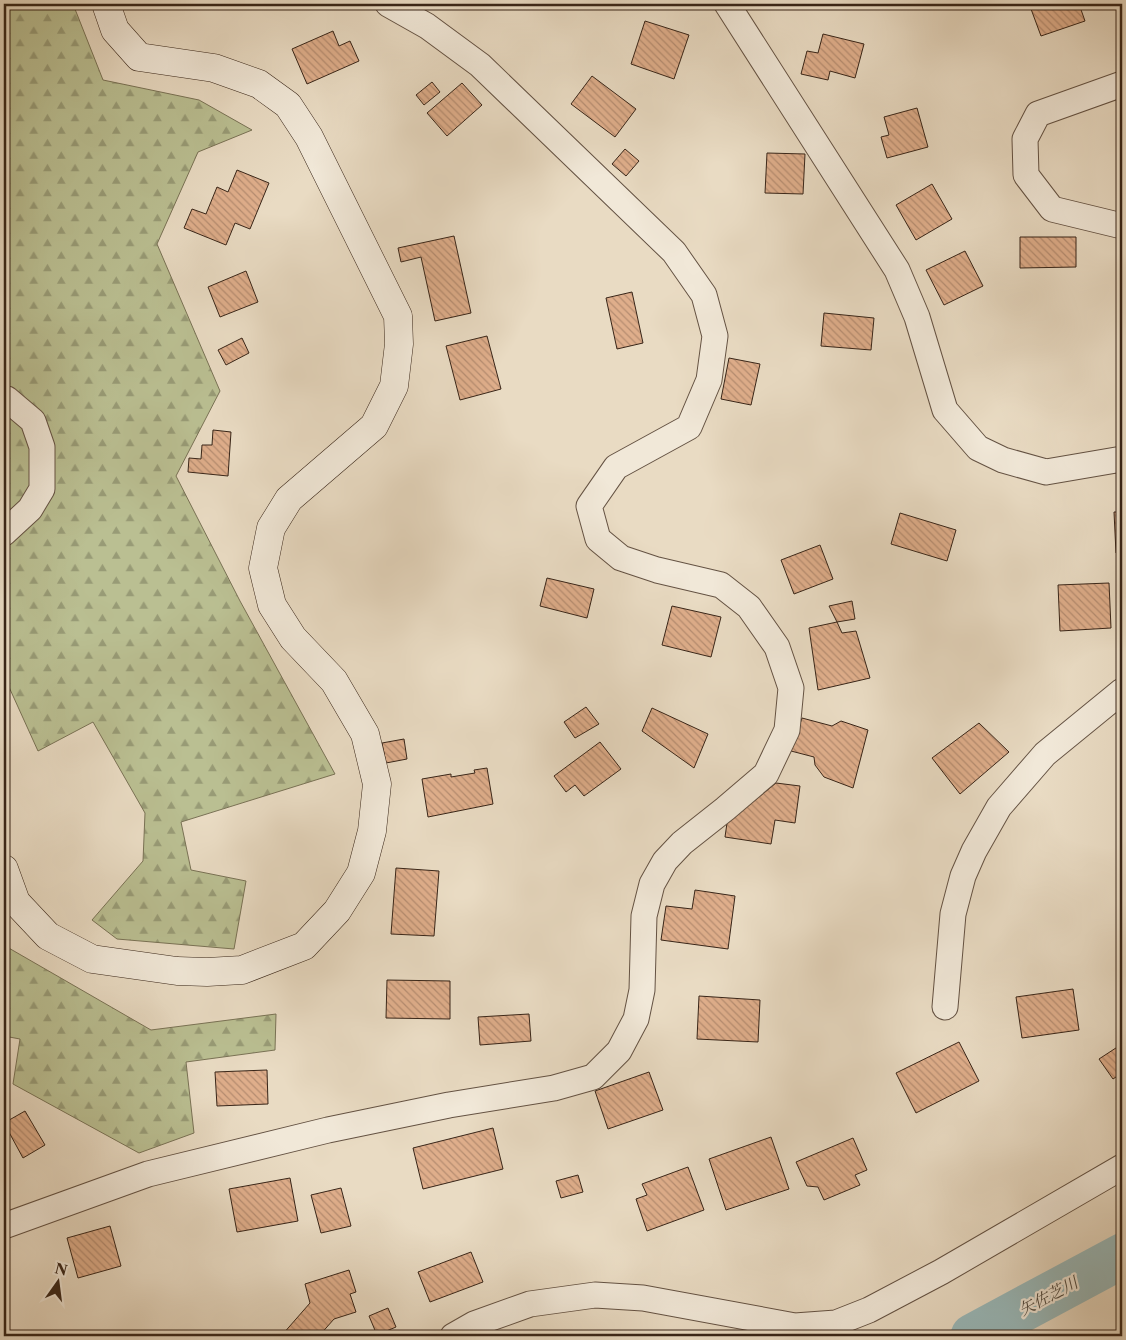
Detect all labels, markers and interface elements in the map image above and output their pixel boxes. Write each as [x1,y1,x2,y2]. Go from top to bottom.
north arrow [32,1258,82,1308]
text: N [53,1259,69,1280]
water label: 矢佐芝川 [1015,1271,1083,1320]

